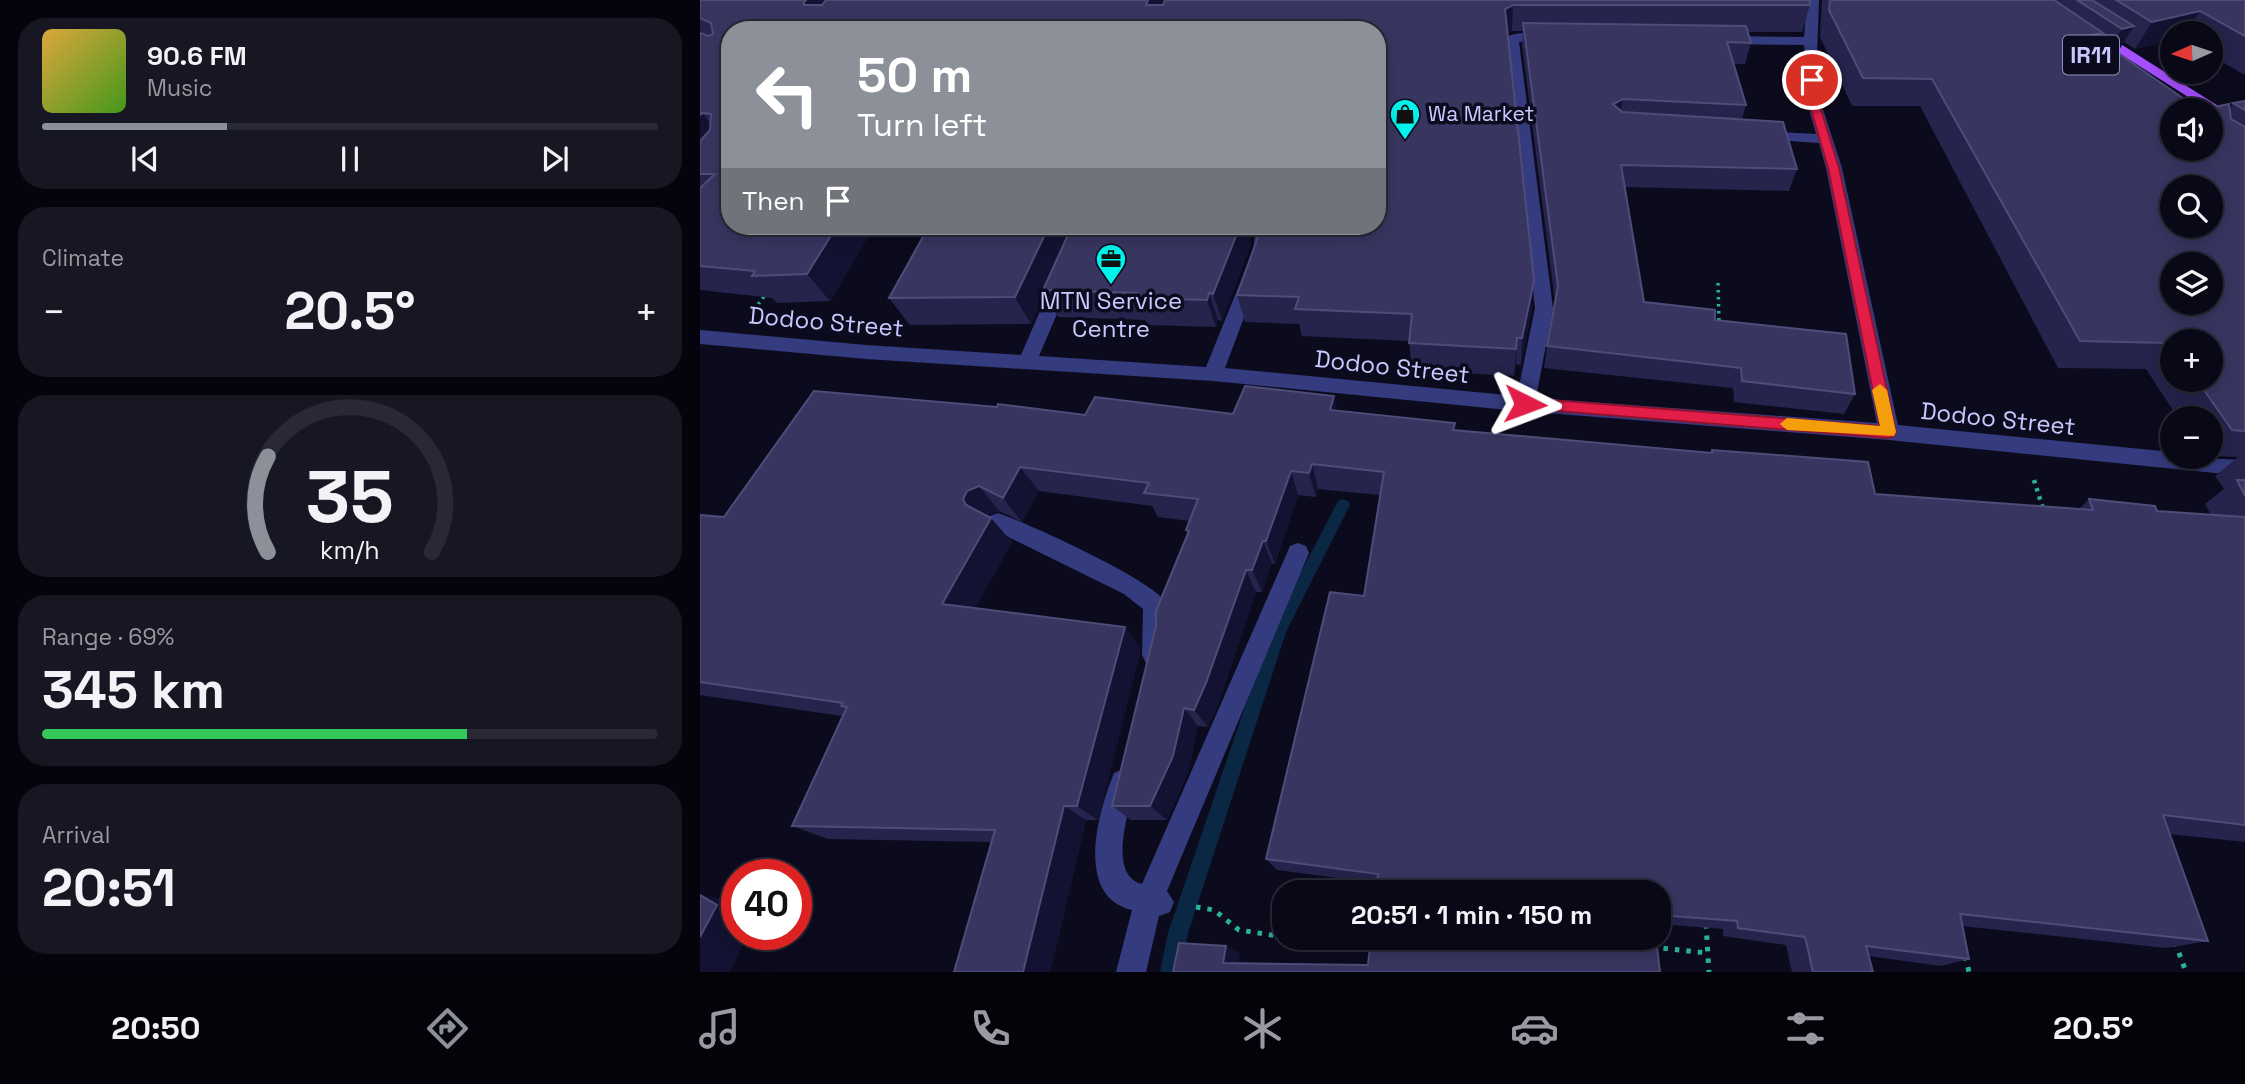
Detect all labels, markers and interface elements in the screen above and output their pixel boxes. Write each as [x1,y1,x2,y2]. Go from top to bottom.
north arrow [2160,21,2222,84]
map controls [2160,21,2223,469]
road number: IR11 [2063,36,2119,74]
text: 90.6 FM [147,39,247,73]
text: 50 m [857,44,972,106]
icon: left [742,49,833,140]
pin [1782,50,1842,110]
icon: arrive [1793,61,1831,99]
text: Music [147,73,212,103]
shop icon: Wa Market [1388,97,1422,141]
button: sound [2160,98,2223,161]
place label: Wa Market [1428,100,1534,127]
text: Turn left [857,105,987,145]
icon: previous [126,140,164,178]
icon: pause [331,140,369,178]
icon: next [536,140,574,178]
button: search [2160,175,2223,238]
icon: arrive [819,182,857,220]
text: Then [742,184,805,218]
office icon: MTN Service Centre [1094,242,1128,286]
text: Climate [42,243,124,273]
button: layers [2160,252,2223,315]
text: 20.5° [284,278,416,344]
place label: MTN Service Centre [1040,285,1182,344]
text: − [42,288,66,336]
text: + [634,288,658,336]
street label: Dodoo Street [747,299,905,344]
button: + [2160,329,2223,392]
street label: Dodoo Street [1313,343,1471,390]
position arrow [1488,367,1562,441]
street label: Dodoo Street [1919,395,2077,442]
button: − [2160,406,2223,469]
text: 35 [306,450,394,543]
text: km/h [320,534,380,566]
text: Range · 69% [42,622,174,652]
text: 345 km [42,657,225,723]
text: Arrival [42,820,110,850]
text: 20:51 [42,855,176,921]
speed limit sign: 40 [721,859,812,950]
text: 20:51 · 1 min · 150 m [1351,898,1592,932]
icon: directions [423,1004,472,1053]
icon: music [695,1004,744,1053]
icon: phone [966,1004,1015,1053]
icon: climate [1238,1004,1287,1053]
icon: car [1510,1004,1559,1053]
icon: filters [1781,1004,1830,1053]
text: 20:50 [111,1008,201,1048]
text: 20.5° [2053,1008,2134,1048]

